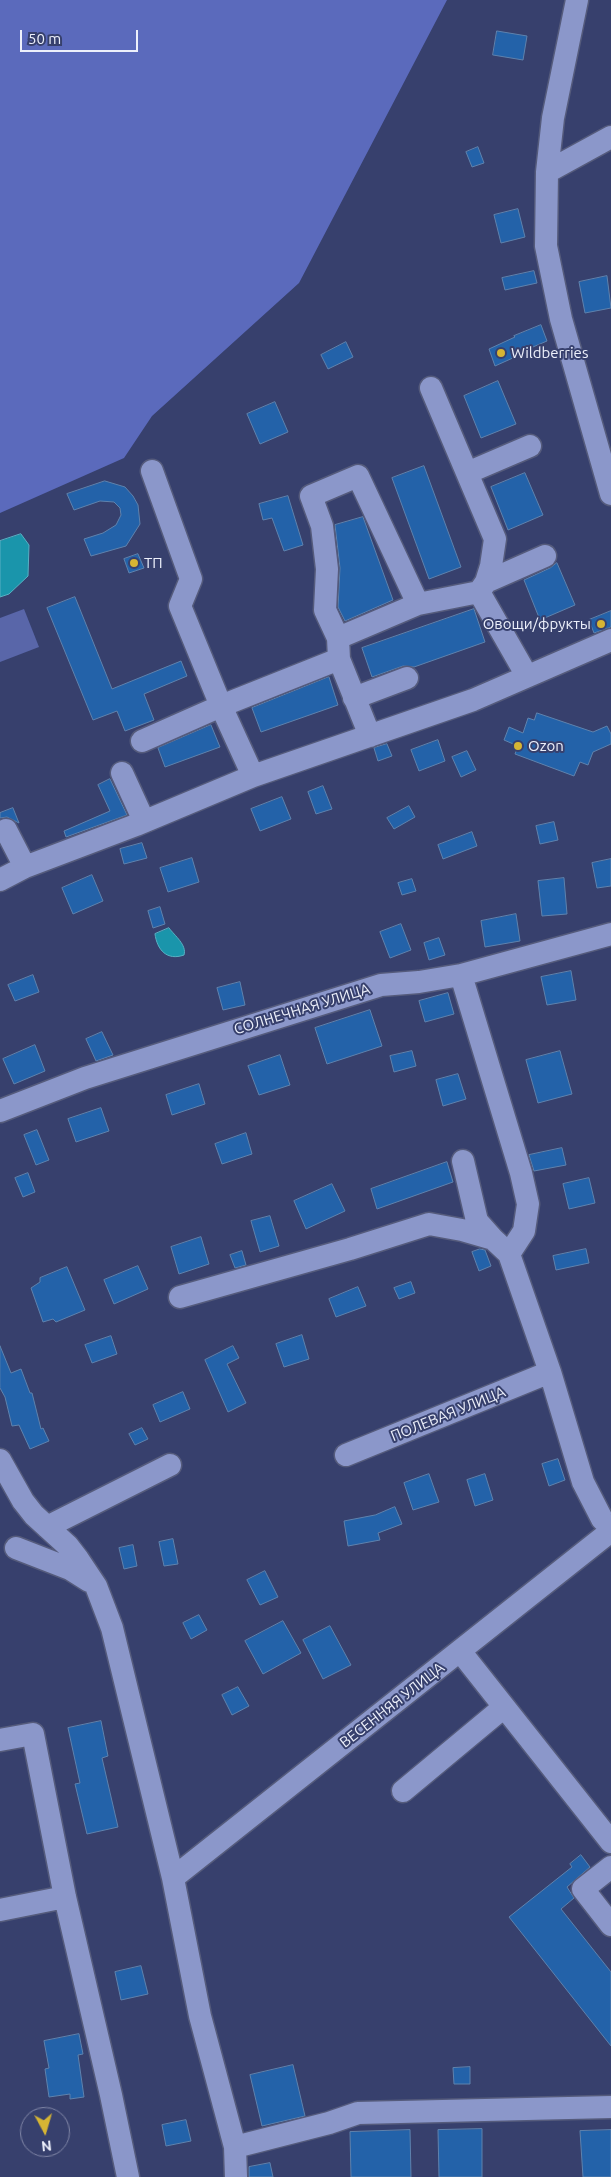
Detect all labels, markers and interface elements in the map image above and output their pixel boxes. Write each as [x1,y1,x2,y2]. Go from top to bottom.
scale bar [22,20,140,52]
text: 50 m [28,30,61,47]
place label: Wildberries [511,344,588,362]
marker: Wildberries [495,347,507,359]
place label: ТП [144,554,163,572]
marker: ТП [128,557,140,569]
place label: Овощи/фрукты [483,615,591,633]
marker: Овощи/фрукты [595,618,607,630]
place label: Ozon [528,737,564,755]
marker: Ozon [512,740,524,752]
street label: СОЛНЕЧНАЯ УЛИЦА [232,980,372,1038]
street label: ПОЛЕВАЯ УЛИЦА [388,1383,508,1445]
street label: ВЕСЕННЯЯ УЛИЦА [336,1659,448,1751]
north arrow [20,2107,70,2157]
text: N [40,2137,53,2154]

